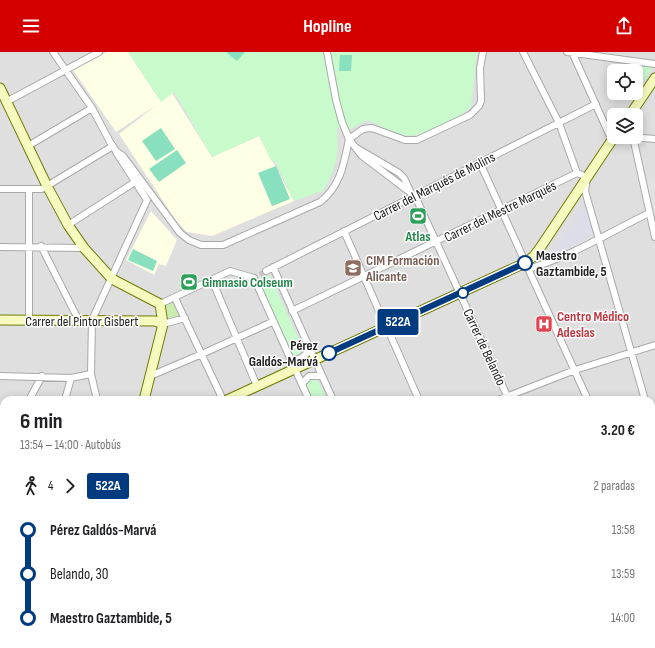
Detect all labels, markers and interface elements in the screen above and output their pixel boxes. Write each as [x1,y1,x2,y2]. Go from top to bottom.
icon: menu [20,15,42,37]
icon: share [613,15,635,37]
text: Hopline [303,16,352,37]
map controls [607,64,643,144]
button: locate [607,64,643,100]
button: layers [607,108,643,144]
street label: Carrer del Marqués de Molins [371,148,498,225]
street label: Carrer del Mestre Marqués [441,177,559,246]
sports icon: Atlas [408,206,428,226]
place label: Atlas [404,228,431,245]
place label: Maestro Gaztambide, 5 [536,247,607,280]
place label: CIM Formación Alicante [365,252,439,285]
marker: Maestro Gaztambide, 5 [517,255,533,271]
school or university icon: CIM Formación Alicante [343,258,363,278]
sports icon: Gimnasio Colseum [179,272,199,292]
place label: Gimnasio Colseum [202,274,293,291]
unlabelled marker [457,287,469,299]
street label: Carrer de Belando [459,306,510,389]
place label: Centro Médico Adeslas [556,308,629,341]
line badge: 522A [370,309,426,335]
street label: Carrer del Pintor Gisbert [25,313,139,330]
text: 522A [385,313,411,330]
hospital icon: Centro Médico Adeslas [534,314,554,334]
place label: Pérez Galdós-Marvá [249,337,319,370]
marker: Pérez Galdós-Marvá [321,345,337,361]
text: 6 min [20,408,63,435]
text: 3.20 € [601,421,635,440]
text: 13:54 – 14:00 · Autobús [20,437,121,453]
icon: walk [20,475,42,497]
icon: forward [59,475,81,497]
text: 522A [95,477,121,494]
text: 4 [48,478,53,494]
text: 2 paradas [594,478,635,494]
text: Pérez Galdós-Marvá [50,521,156,540]
text: 13:58 [612,522,635,538]
text: Belando, 30 [50,565,108,584]
text: 13:59 [612,566,635,582]
text: Maestro Gaztambide, 5 [50,609,172,628]
text: 14:00 [611,610,635,626]

